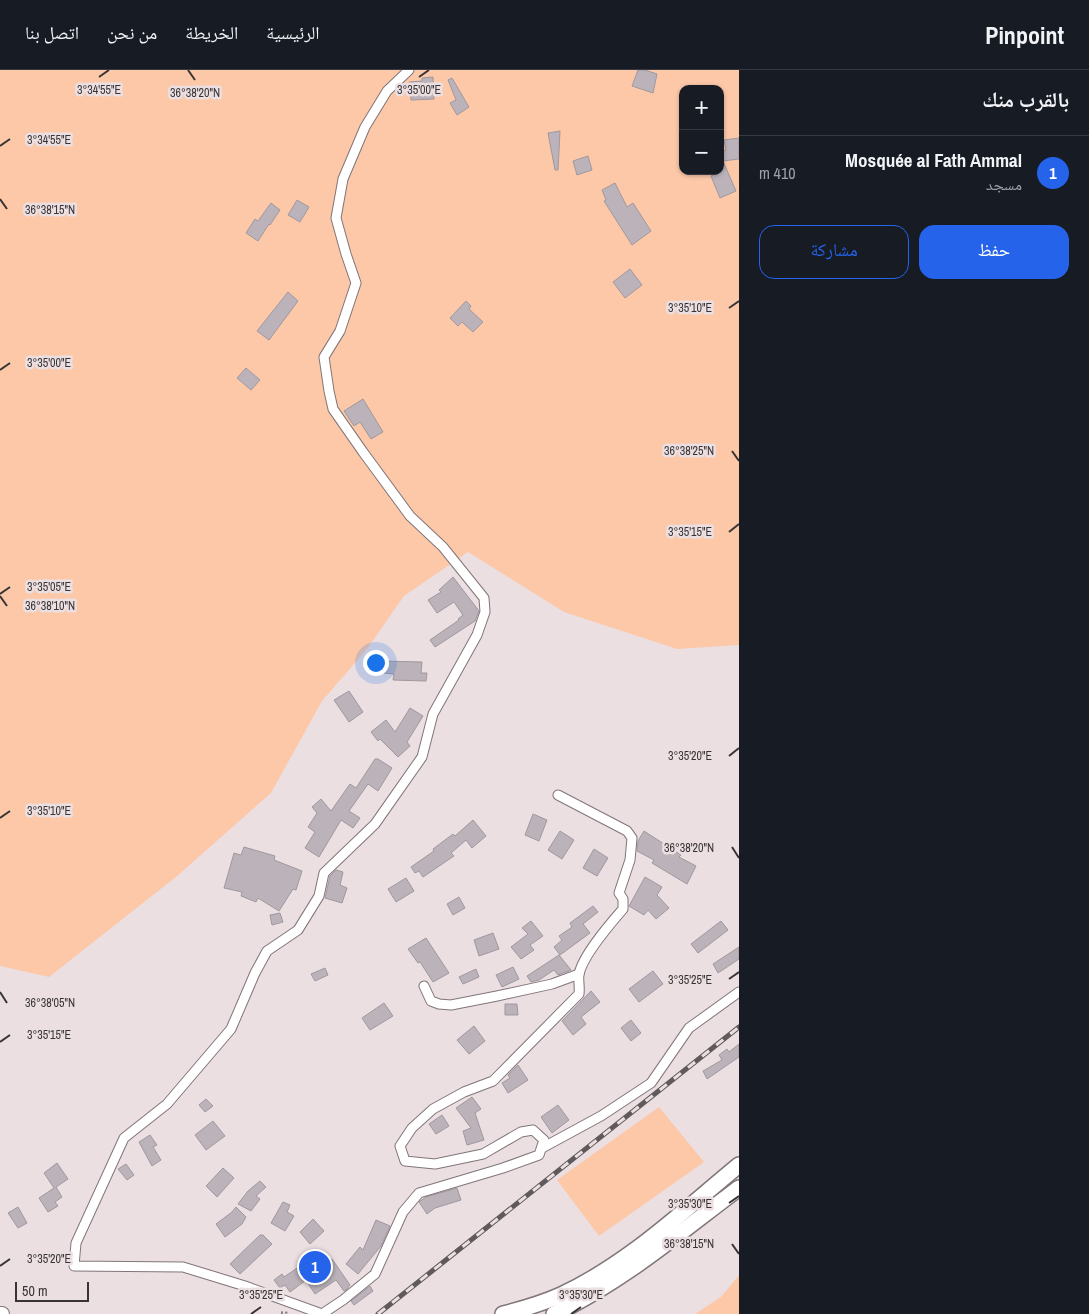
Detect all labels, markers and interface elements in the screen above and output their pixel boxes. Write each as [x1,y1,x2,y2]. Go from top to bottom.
text: Pinpoint [985,19,1064,51]
text: اتصل بنا [25,20,79,45]
text: من نحن [107,20,157,45]
text: الخريطة [185,20,238,45]
text: الرئيسية [266,20,320,45]
text: 3°34'55"E [77,82,121,98]
text: 3°35'00"E [397,82,441,98]
text: 36°38'20"N [170,85,220,101]
map controls [679,85,724,175]
button: + [679,85,724,130]
text: بالقرب منك [982,85,1069,114]
button: − [679,130,724,175]
text: 3°34'55"E [27,132,71,148]
text: Mosquée al Fath Ammal [845,147,1022,173]
text: 410 m [759,162,795,184]
text: 1 [1049,162,1057,184]
text: مسجد [986,173,1022,195]
text: 36°38'15"N [25,202,75,218]
button: مشاركة [759,225,909,279]
button: حفظ [919,225,1069,279]
text: 3°35'10"E [668,300,712,316]
text: 3°35'00"E [27,355,71,371]
text: 36°38'25"N [664,443,714,459]
text: 3°35'15"E [668,524,712,540]
text: 3°35'05"E [27,579,71,595]
text: 36°38'10"N [25,598,75,614]
your location [363,650,389,676]
text: 3°35'20"E [668,748,712,764]
text: 3°35'10"E [27,803,71,819]
text: 36°38'20"N [664,840,714,856]
text: 3°35'25"E [668,972,712,988]
text: 36°38'05"N [25,995,75,1011]
text: 3°35'15"E [27,1027,71,1043]
text: 3°35'30"E [668,1196,712,1212]
text: 36°38'15"N [664,1236,714,1252]
pin: 1 [299,1248,331,1286]
text: 3°35'20"E [27,1251,71,1267]
scale bar [15,1279,89,1302]
text: 50 m [22,1282,48,1300]
text: 3°35'25"E [239,1287,283,1303]
text: 3°35'30"E [559,1287,603,1303]

